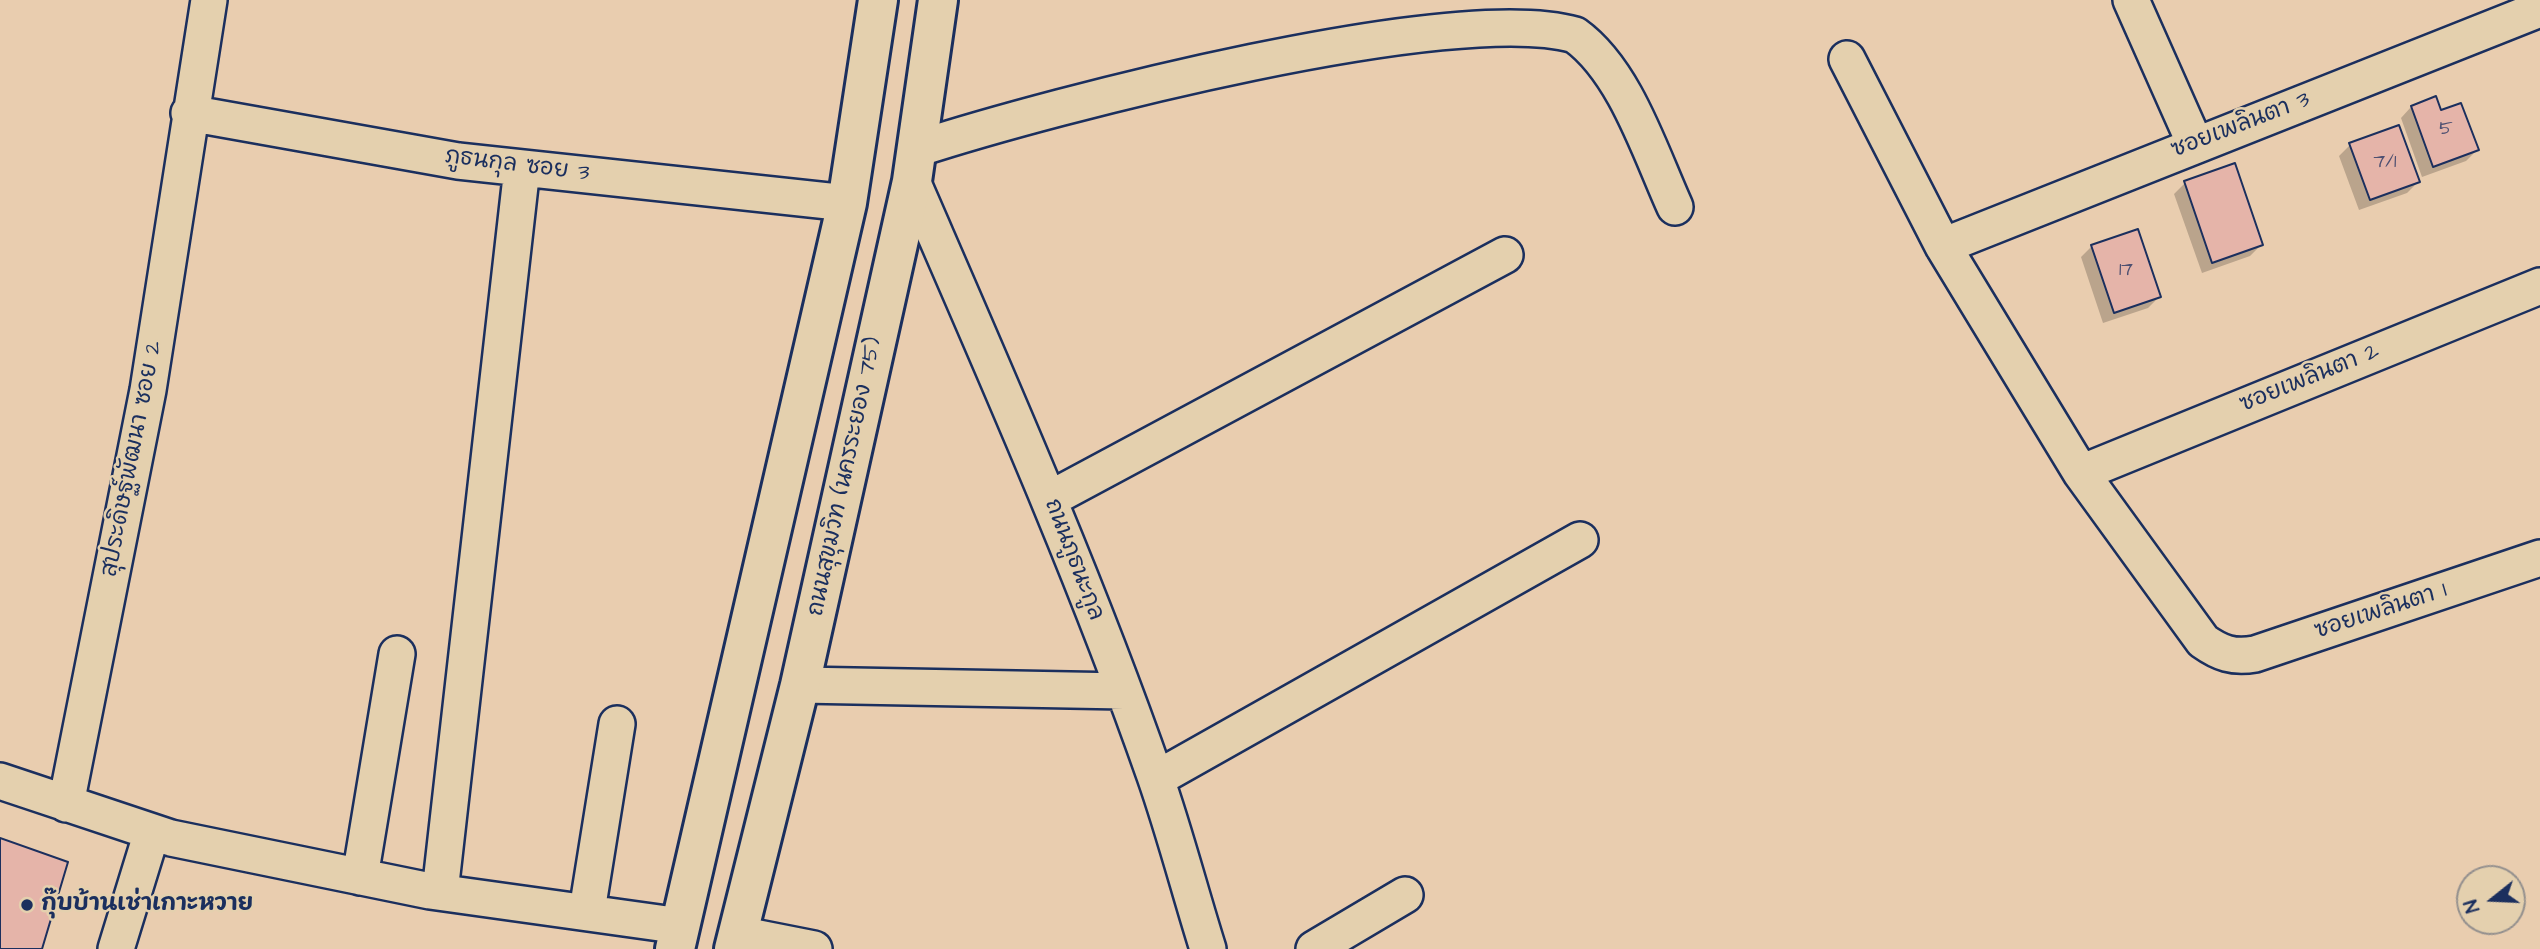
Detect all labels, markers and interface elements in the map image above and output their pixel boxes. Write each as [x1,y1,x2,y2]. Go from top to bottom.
street label: ซอยเพลินตา 3 [2168,87,2314,165]
house number: 5 [2439,119,2453,141]
street label: ภูธนกุล ซอย 3 [443,143,591,189]
house number: 7/1 [2374,152,2396,174]
house number: 17 [2119,260,2133,282]
street label: ถนนสุขุมวิท (นครระยอง 75) [803,335,889,619]
street label: สุประดิษฐ์พัฒนา ซอย 2 [97,339,169,579]
street label: ซอยเพลินตา 2 [2236,339,2384,419]
street label: ถนนภูธนะกูล [1037,495,1109,625]
street label: ซอยเพลินตา 1 [2311,578,2451,646]
north arrow [2456,865,2526,935]
place label: กุ๊บบ้านเช่าเกาะหวาย [41,891,253,919]
text: N [2458,896,2487,916]
marker: กุ๊บบ้านเช่าเกาะหวาย [19,897,35,913]

